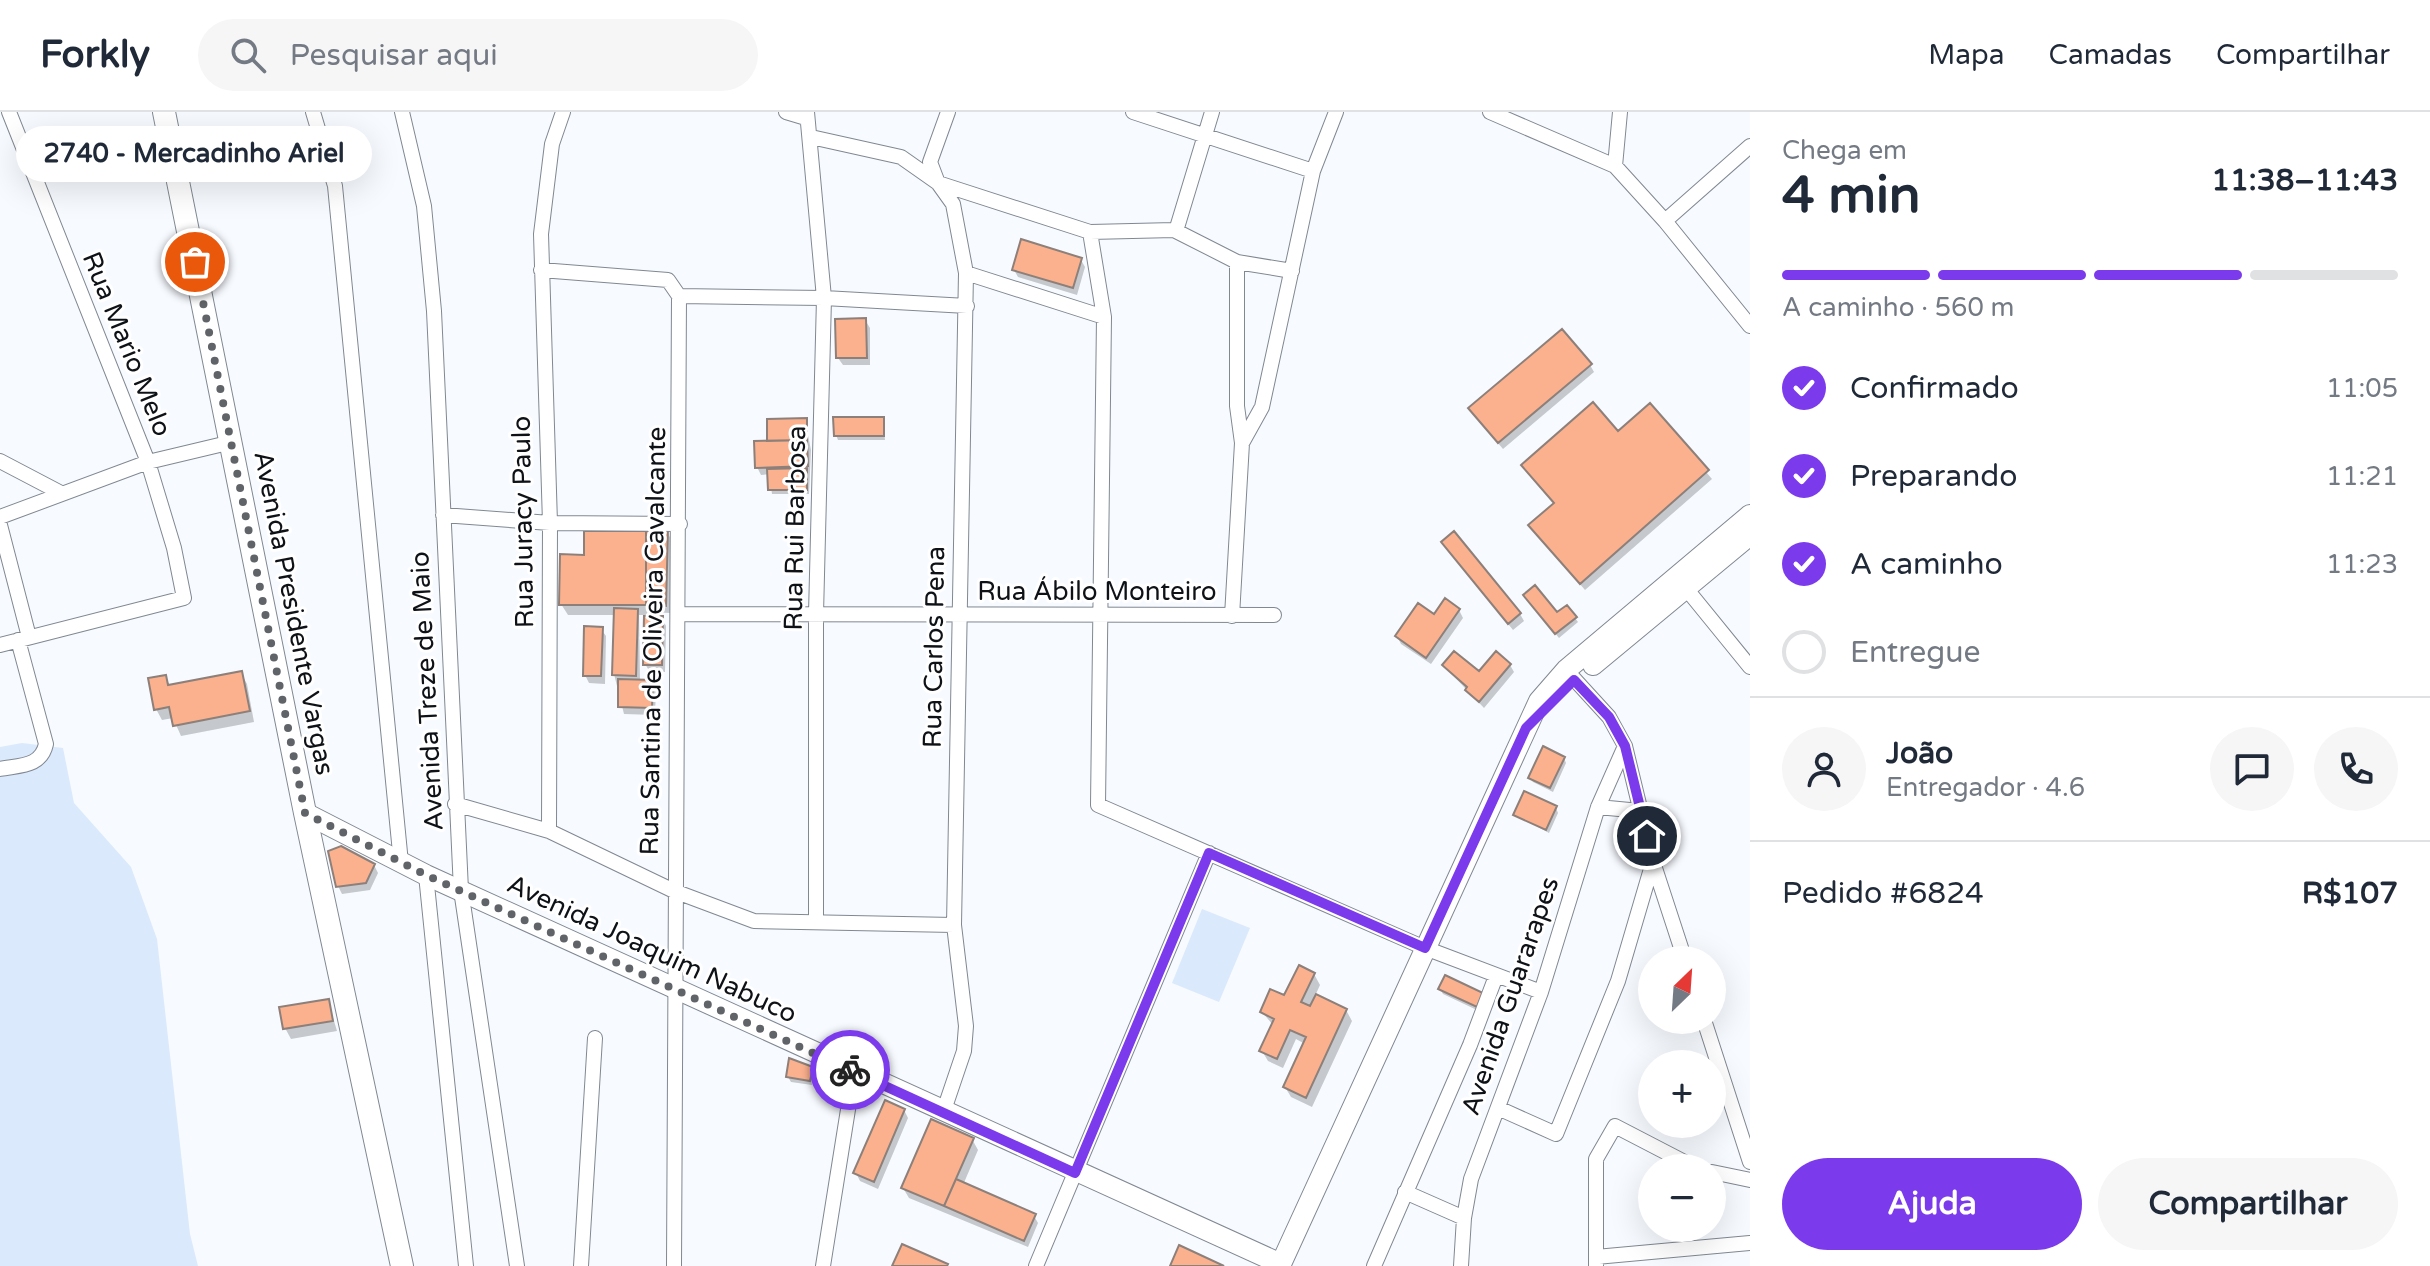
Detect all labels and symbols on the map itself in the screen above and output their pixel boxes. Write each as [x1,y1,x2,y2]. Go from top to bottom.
callout: 2740 - Mercadinho Ariel [17,126,373,182]
pin [161,228,229,296]
street label: Rua Mario Melo [76,247,178,441]
street label: Rua Juracy Paulo [506,416,540,628]
street label: Rua Rui Barbosa [778,425,812,631]
street label: Rua Santina de Oliveira Cavalcante [634,426,672,856]
street label: Avenida Presidente Vargas [247,448,341,778]
street label: Rua Carlos Pena [917,546,951,748]
street label: Avenida Treze de Maio [404,551,450,831]
street label: Rua Ábilo Monteiro [977,576,1217,607]
pin [1613,802,1681,870]
street label: Avenida Joaquim Nabuco [502,868,802,1030]
street label: Avenida Guararapes [1455,873,1565,1119]
north arrow [1638,946,1726,1034]
courier [810,1030,890,1110]

